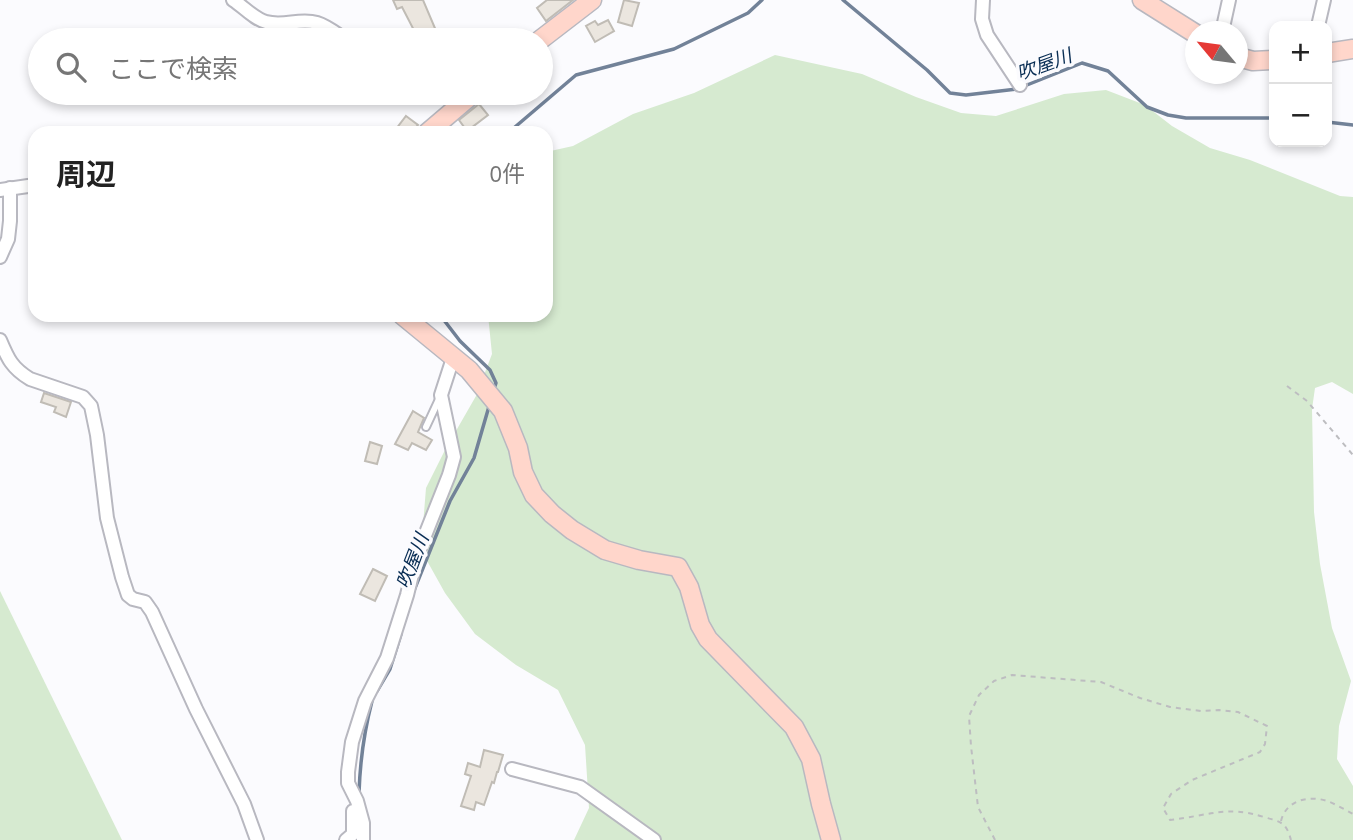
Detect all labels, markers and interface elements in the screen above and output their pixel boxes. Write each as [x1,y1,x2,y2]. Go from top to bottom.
north arrow [1185,21,1248,84]
map controls [1269,21,1332,147]
button: + [1269,21,1332,84]
search box [28,28,553,105]
water label: 吹屋川 [1013,42,1077,85]
icon: search [52,48,90,86]
text: ここで検索 [108,52,238,85]
button: − [1269,84,1332,147]
text: 周辺 [56,154,116,193]
text: 0件 [489,159,525,188]
water label: 吹屋川 [391,528,434,592]

